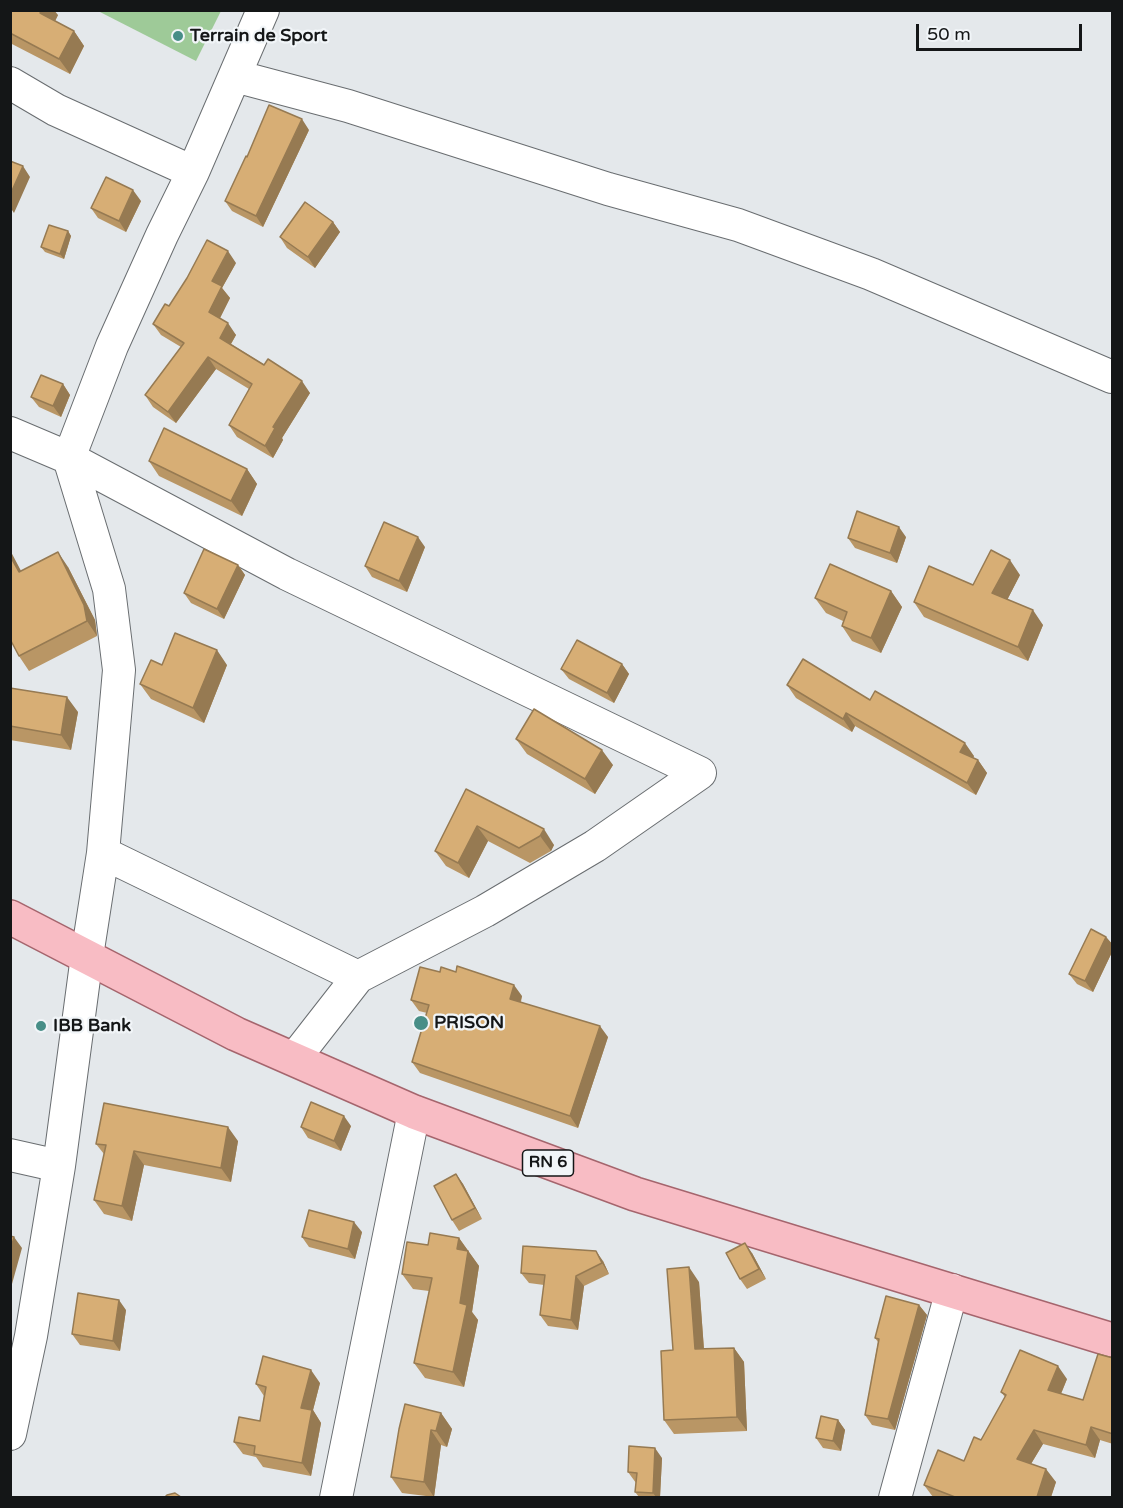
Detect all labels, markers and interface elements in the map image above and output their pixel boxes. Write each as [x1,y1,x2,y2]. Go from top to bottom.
scale bar [919,12,1086,50]
text: 50 m [927,23,971,45]
place label: Terrain de Sport [190,25,327,47]
marker: Terrain de Sport [171,29,185,43]
place label: PRISON [434,1012,504,1034]
marker: PRISON [412,1014,430,1032]
place label: IBB Bank [53,1015,131,1037]
marker: IBB Bank [34,1019,48,1033]
road number: RN 6 [522,1150,574,1176]

